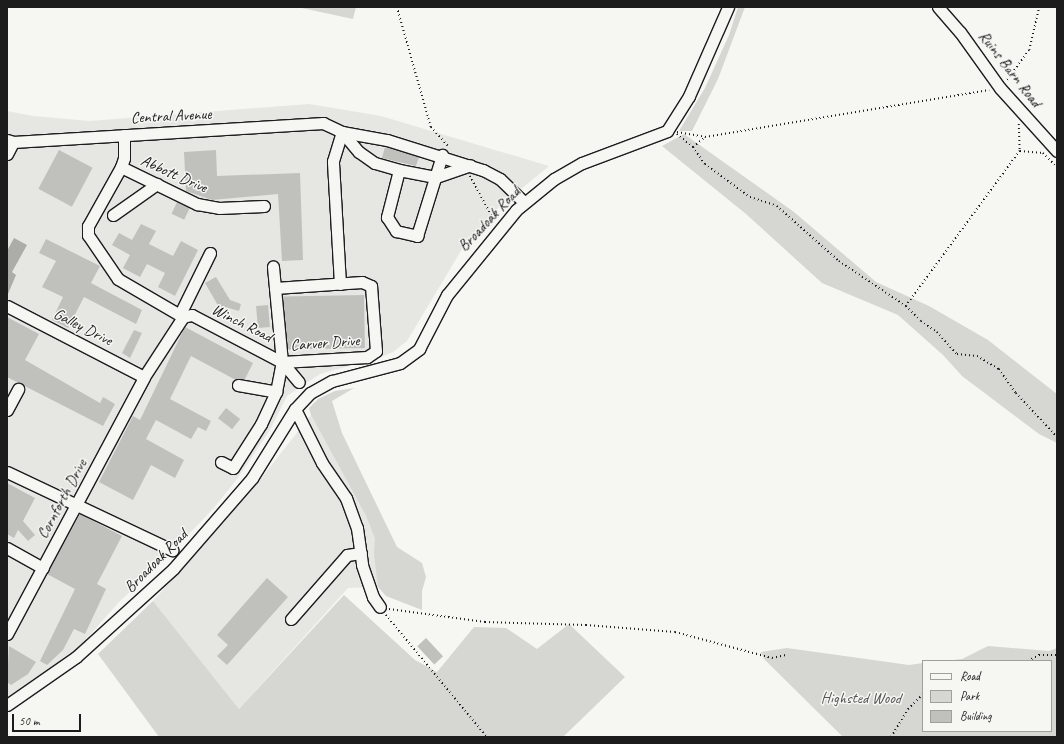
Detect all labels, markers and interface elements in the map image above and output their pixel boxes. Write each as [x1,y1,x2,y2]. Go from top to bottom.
street label: Ruins Barn Road [974,27,1046,111]
street label: Central Avenue [130,104,212,128]
street label: Abbott Drive [138,151,210,197]
street label: Broadoak Road [454,183,524,255]
street label: Winch Road [208,300,276,346]
street label: Galley Drive [50,304,116,350]
street label: Carver Drive [290,331,360,355]
street label: Cornforth Drive [33,456,91,542]
street label: Broadoak Road [120,525,192,597]
legend [922,660,1052,732]
text: Road [960,668,980,684]
park label: Highsted Wood [821,688,901,708]
text: Park [960,688,979,704]
scale bar [14,706,83,732]
text: Building [960,708,992,724]
text: 50 m [19,713,39,729]

